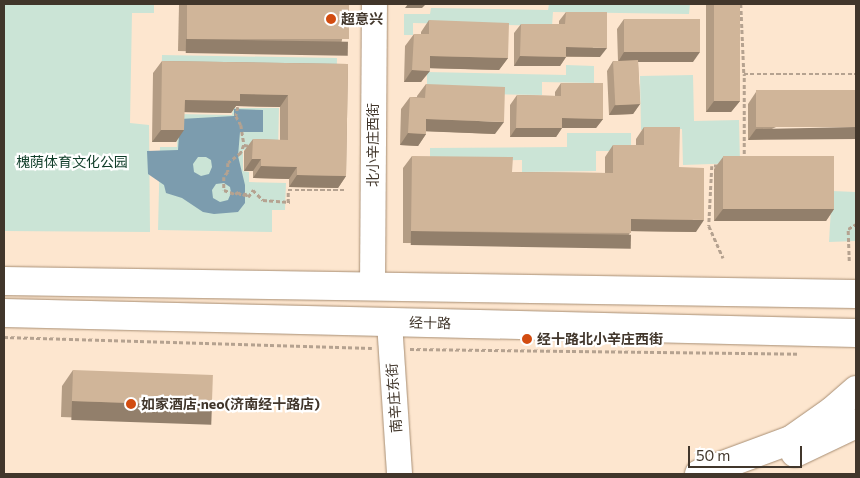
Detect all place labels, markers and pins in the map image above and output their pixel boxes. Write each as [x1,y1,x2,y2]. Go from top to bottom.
place label: 超意兴 [341,11,383,27]
marker: 超意兴 [325,13,337,25]
place label: 经十路北小辛庄西街 [537,331,663,347]
marker: 经十路北小辛庄西街 [521,333,533,345]
place label: 如家酒店·neo(济南经十路店) [141,396,320,412]
marker: 如家酒店·neo(济南经十路店) [125,398,137,410]

